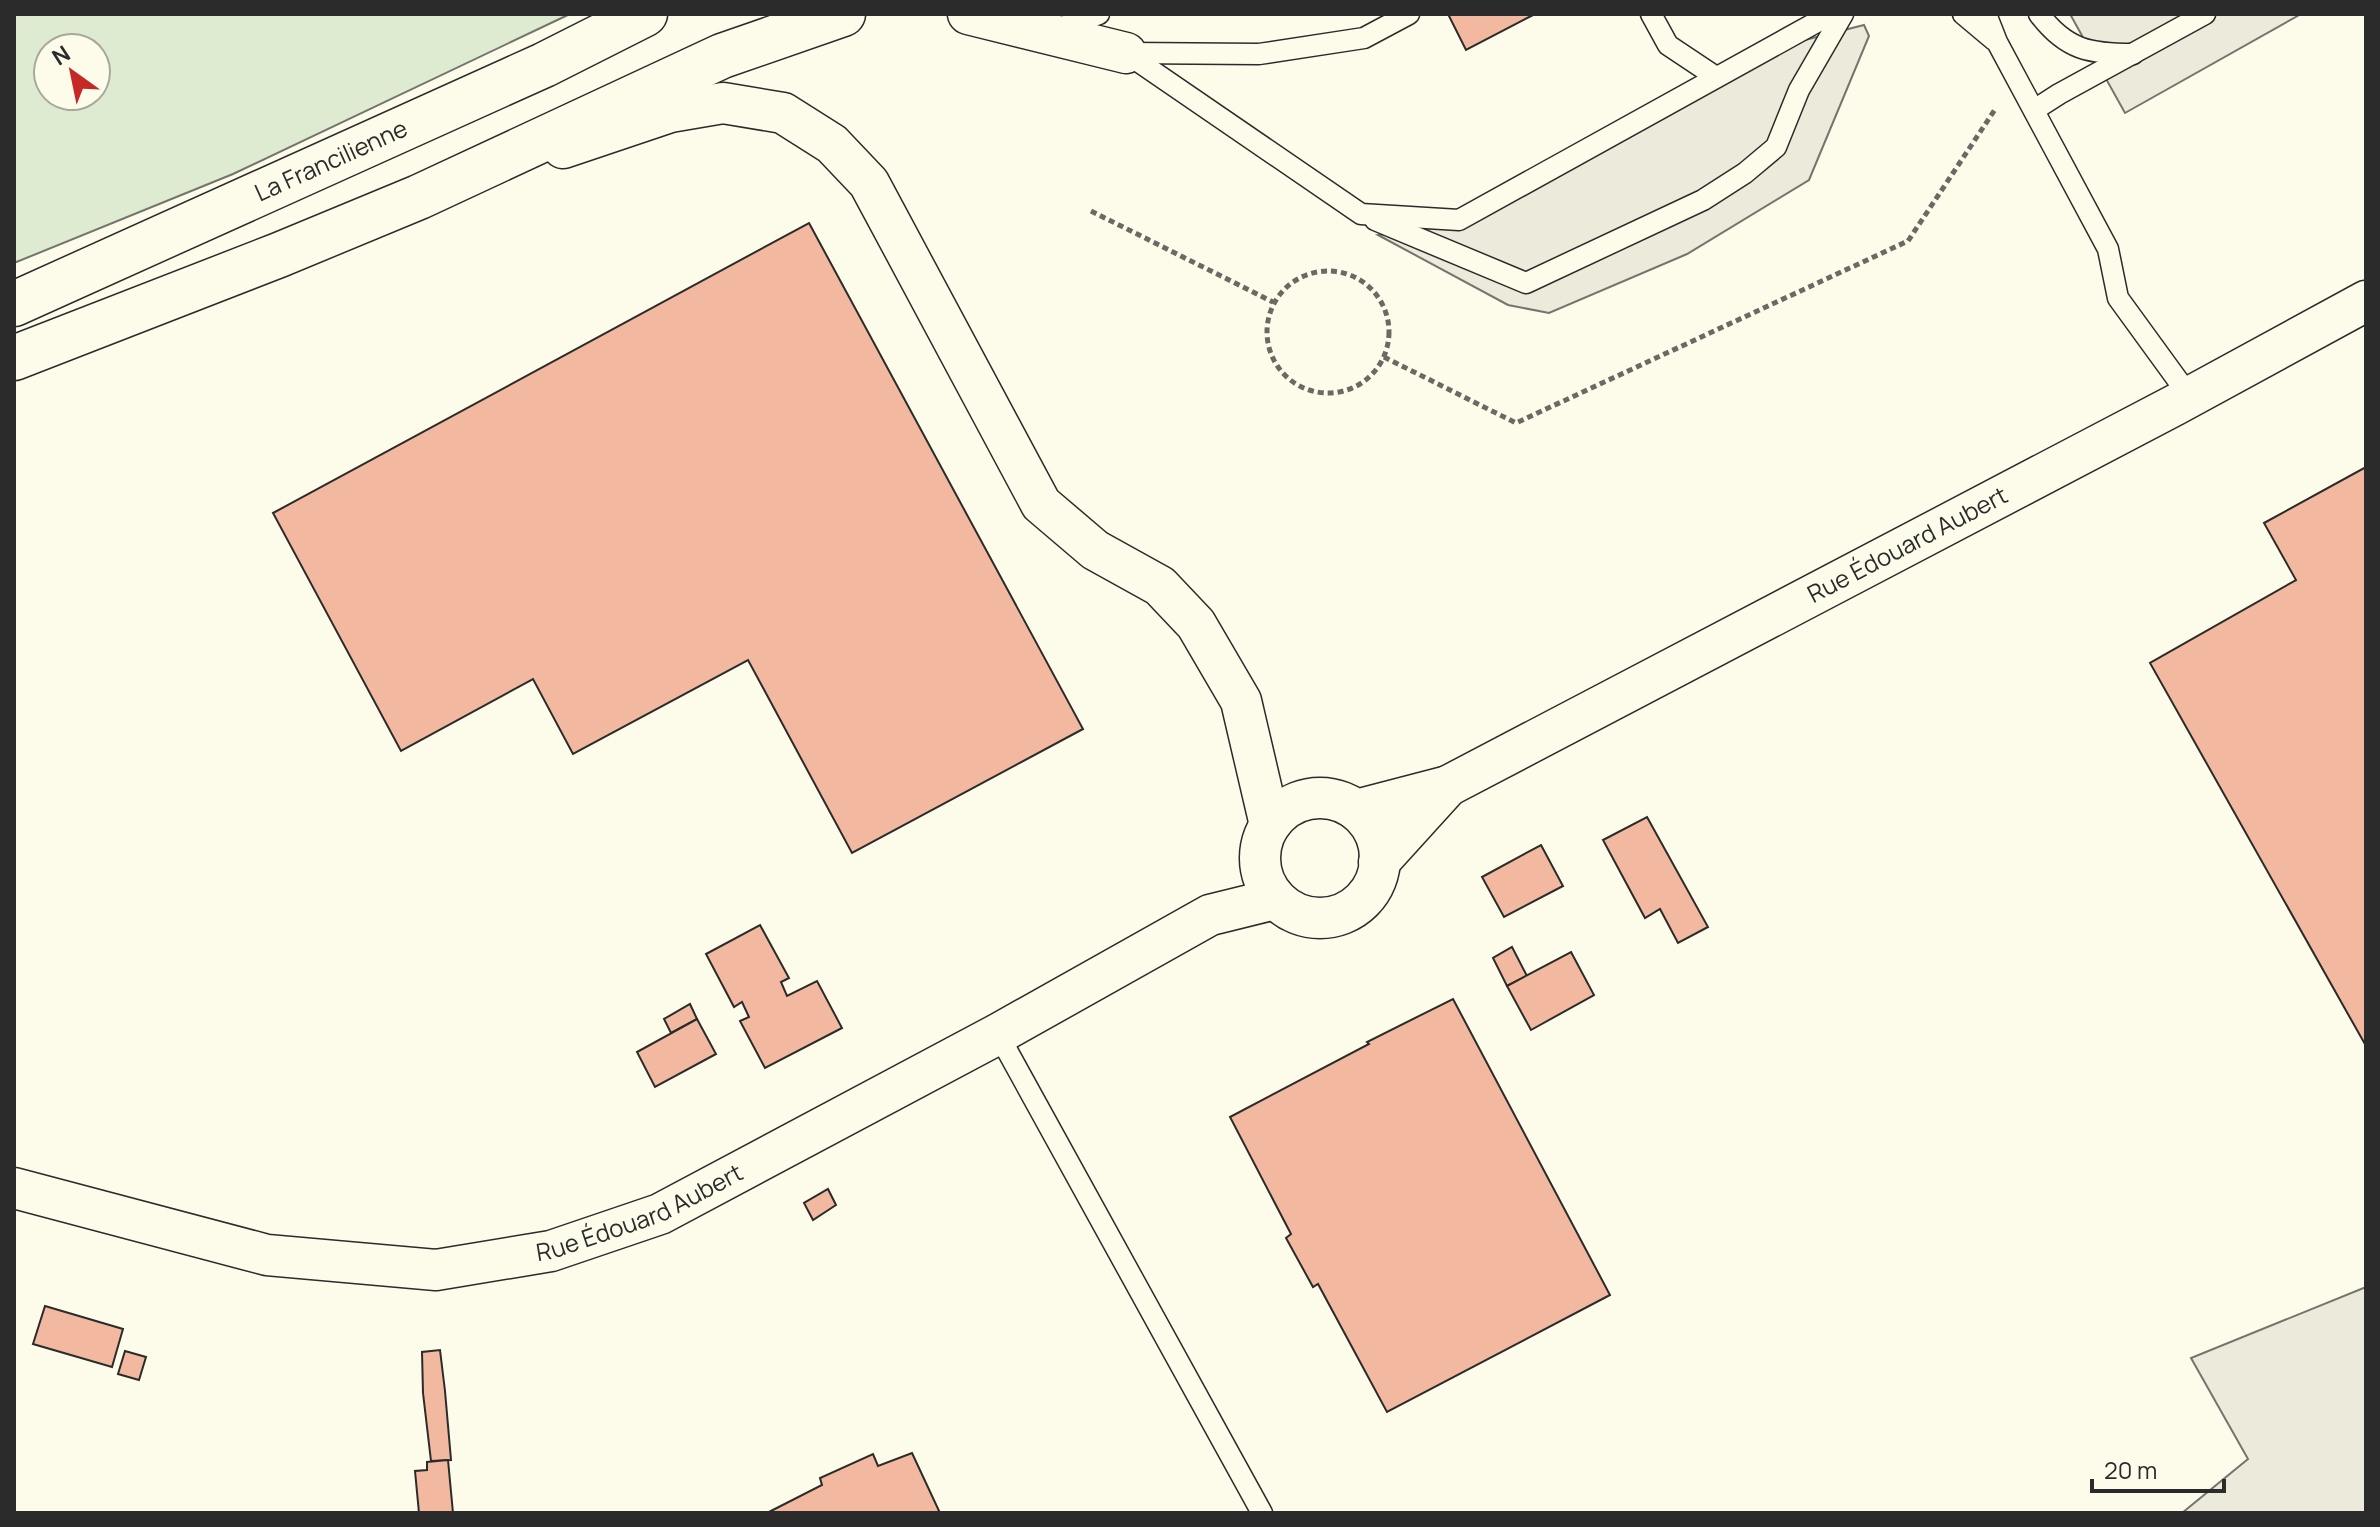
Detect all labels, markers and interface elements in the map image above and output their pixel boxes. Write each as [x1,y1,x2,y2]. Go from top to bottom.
north arrow [32,32,112,112]
text: N [46,38,76,72]
street label: La Francilienne [249,111,412,208]
street label: Rue Édouard Aubert [1801,478,2013,610]
street label: Rue Édouard Aubert [534,1155,748,1268]
scale bar [2092,1443,2224,1493]
text: 20 m [2104,1453,2157,1486]

